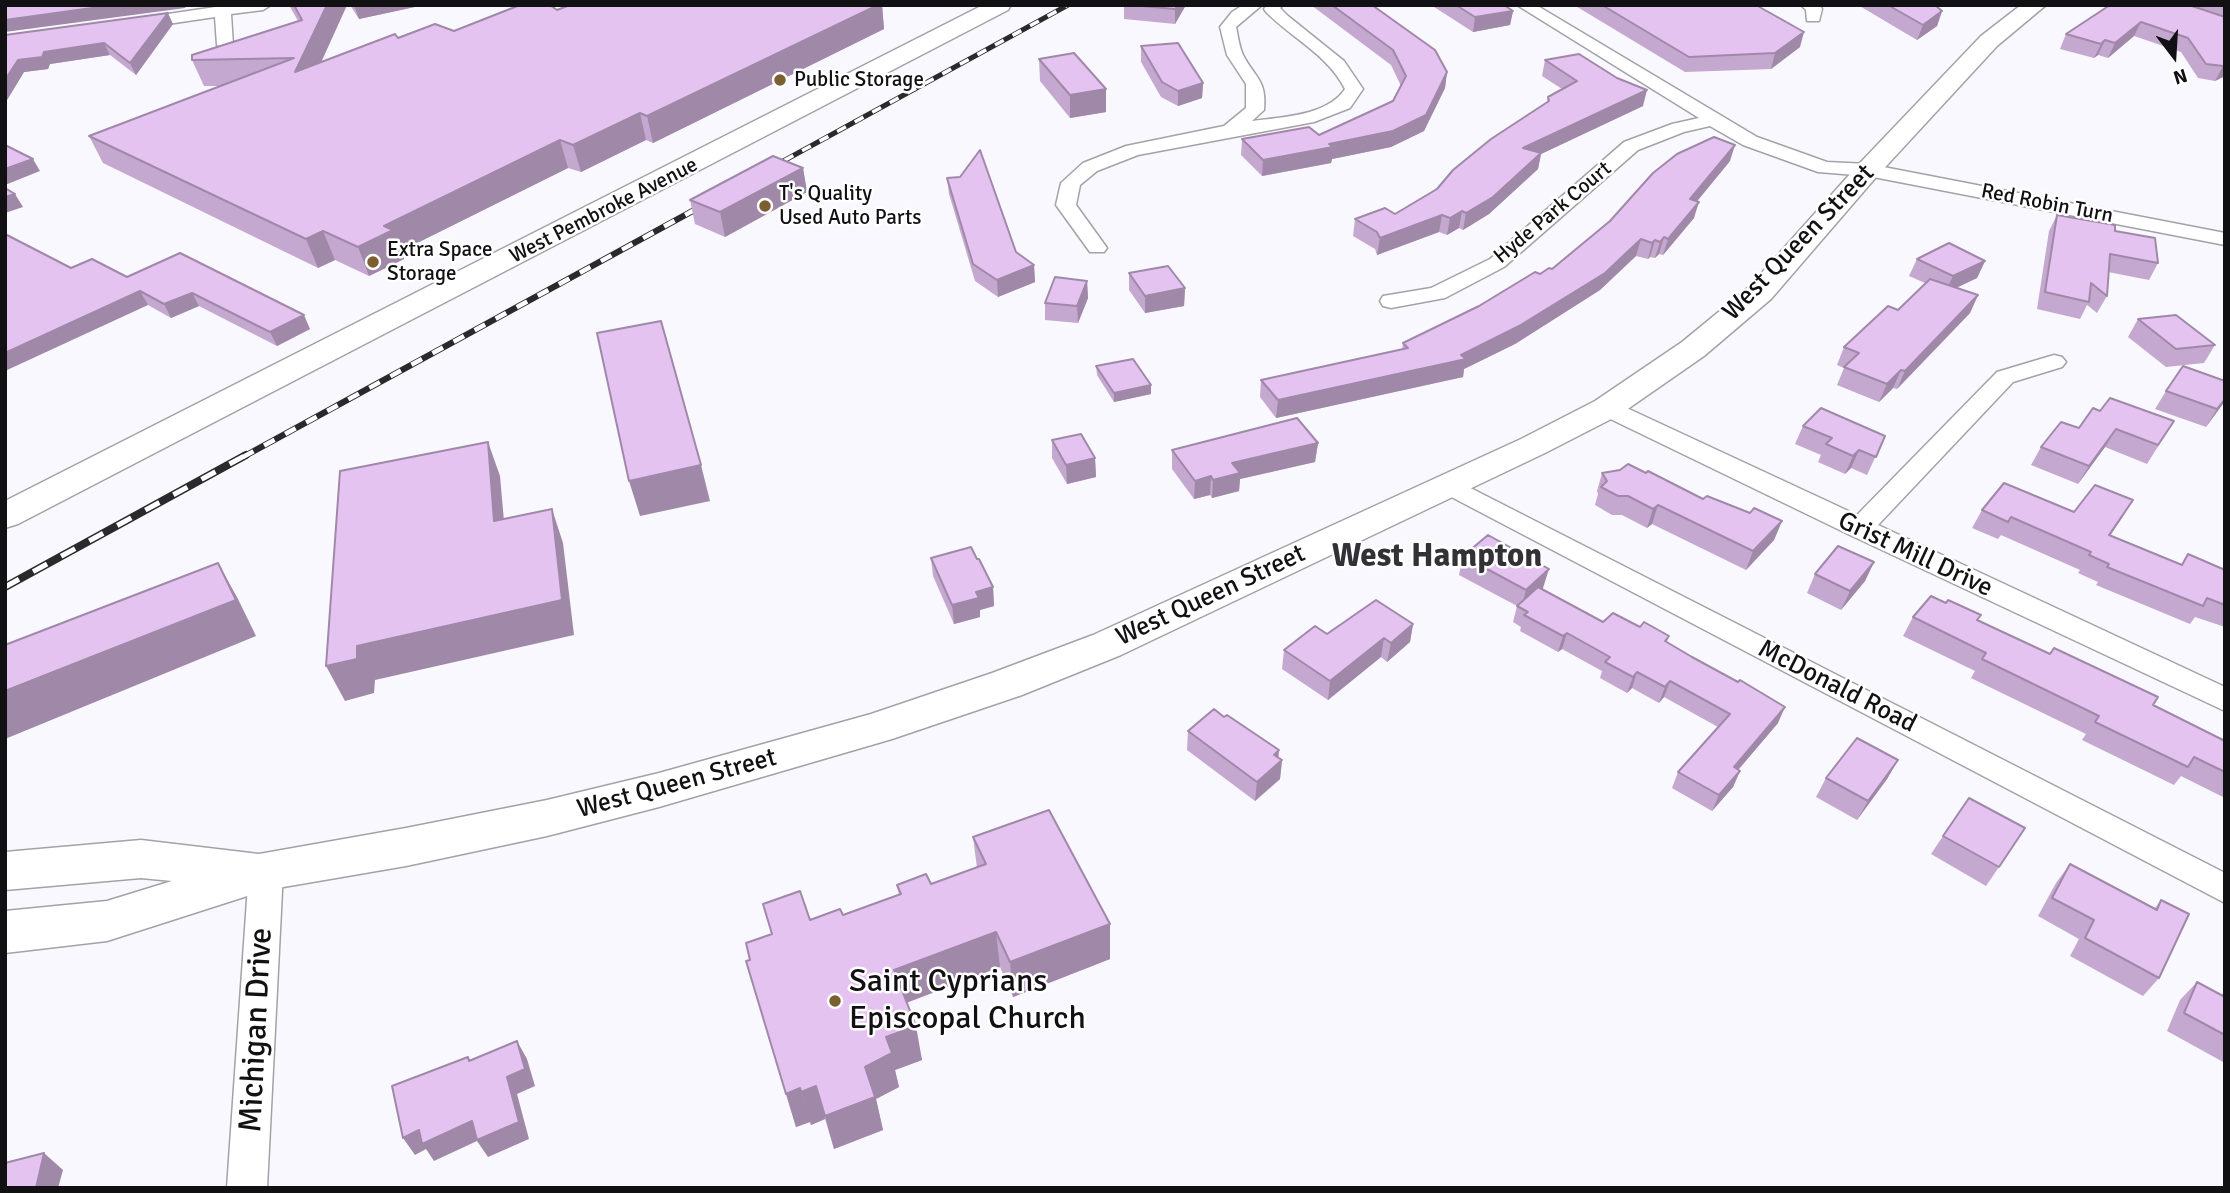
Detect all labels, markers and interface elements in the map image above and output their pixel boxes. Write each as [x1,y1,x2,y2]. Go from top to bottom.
north arrow [2139,21,2209,91]
text: N [2170,63,2190,89]
place label: Public Storage [794,67,924,93]
marker: Public Storage [772,72,788,88]
street label: West Pembroke Avenue [506,153,702,269]
street label: Hyde Park Court [1489,157,1617,269]
street label: West Queen Street [1717,158,1881,328]
street label: Red Robin Turn [1979,179,2115,229]
place label: T's Quality Used Auto Parts [779,181,922,231]
marker: T's Quality Used Auto Parts [757,198,773,214]
place label: Extra Space Storage [387,237,492,287]
marker: Extra Space Storage [365,254,381,270]
street label: Grist Mill Drive [1833,506,1997,604]
district label: West Hampton [1332,537,1542,577]
street label: West Queen Street [1111,539,1311,653]
street label: McDonald Road [1753,634,1921,740]
street label: West Queen Street [574,742,780,826]
street label: Michigan Drive [232,927,282,1133]
place label: Saint Cyprians Episcopal Church [849,964,1086,1039]
marker: Saint Cyprians Episcopal Church [827,993,843,1009]

